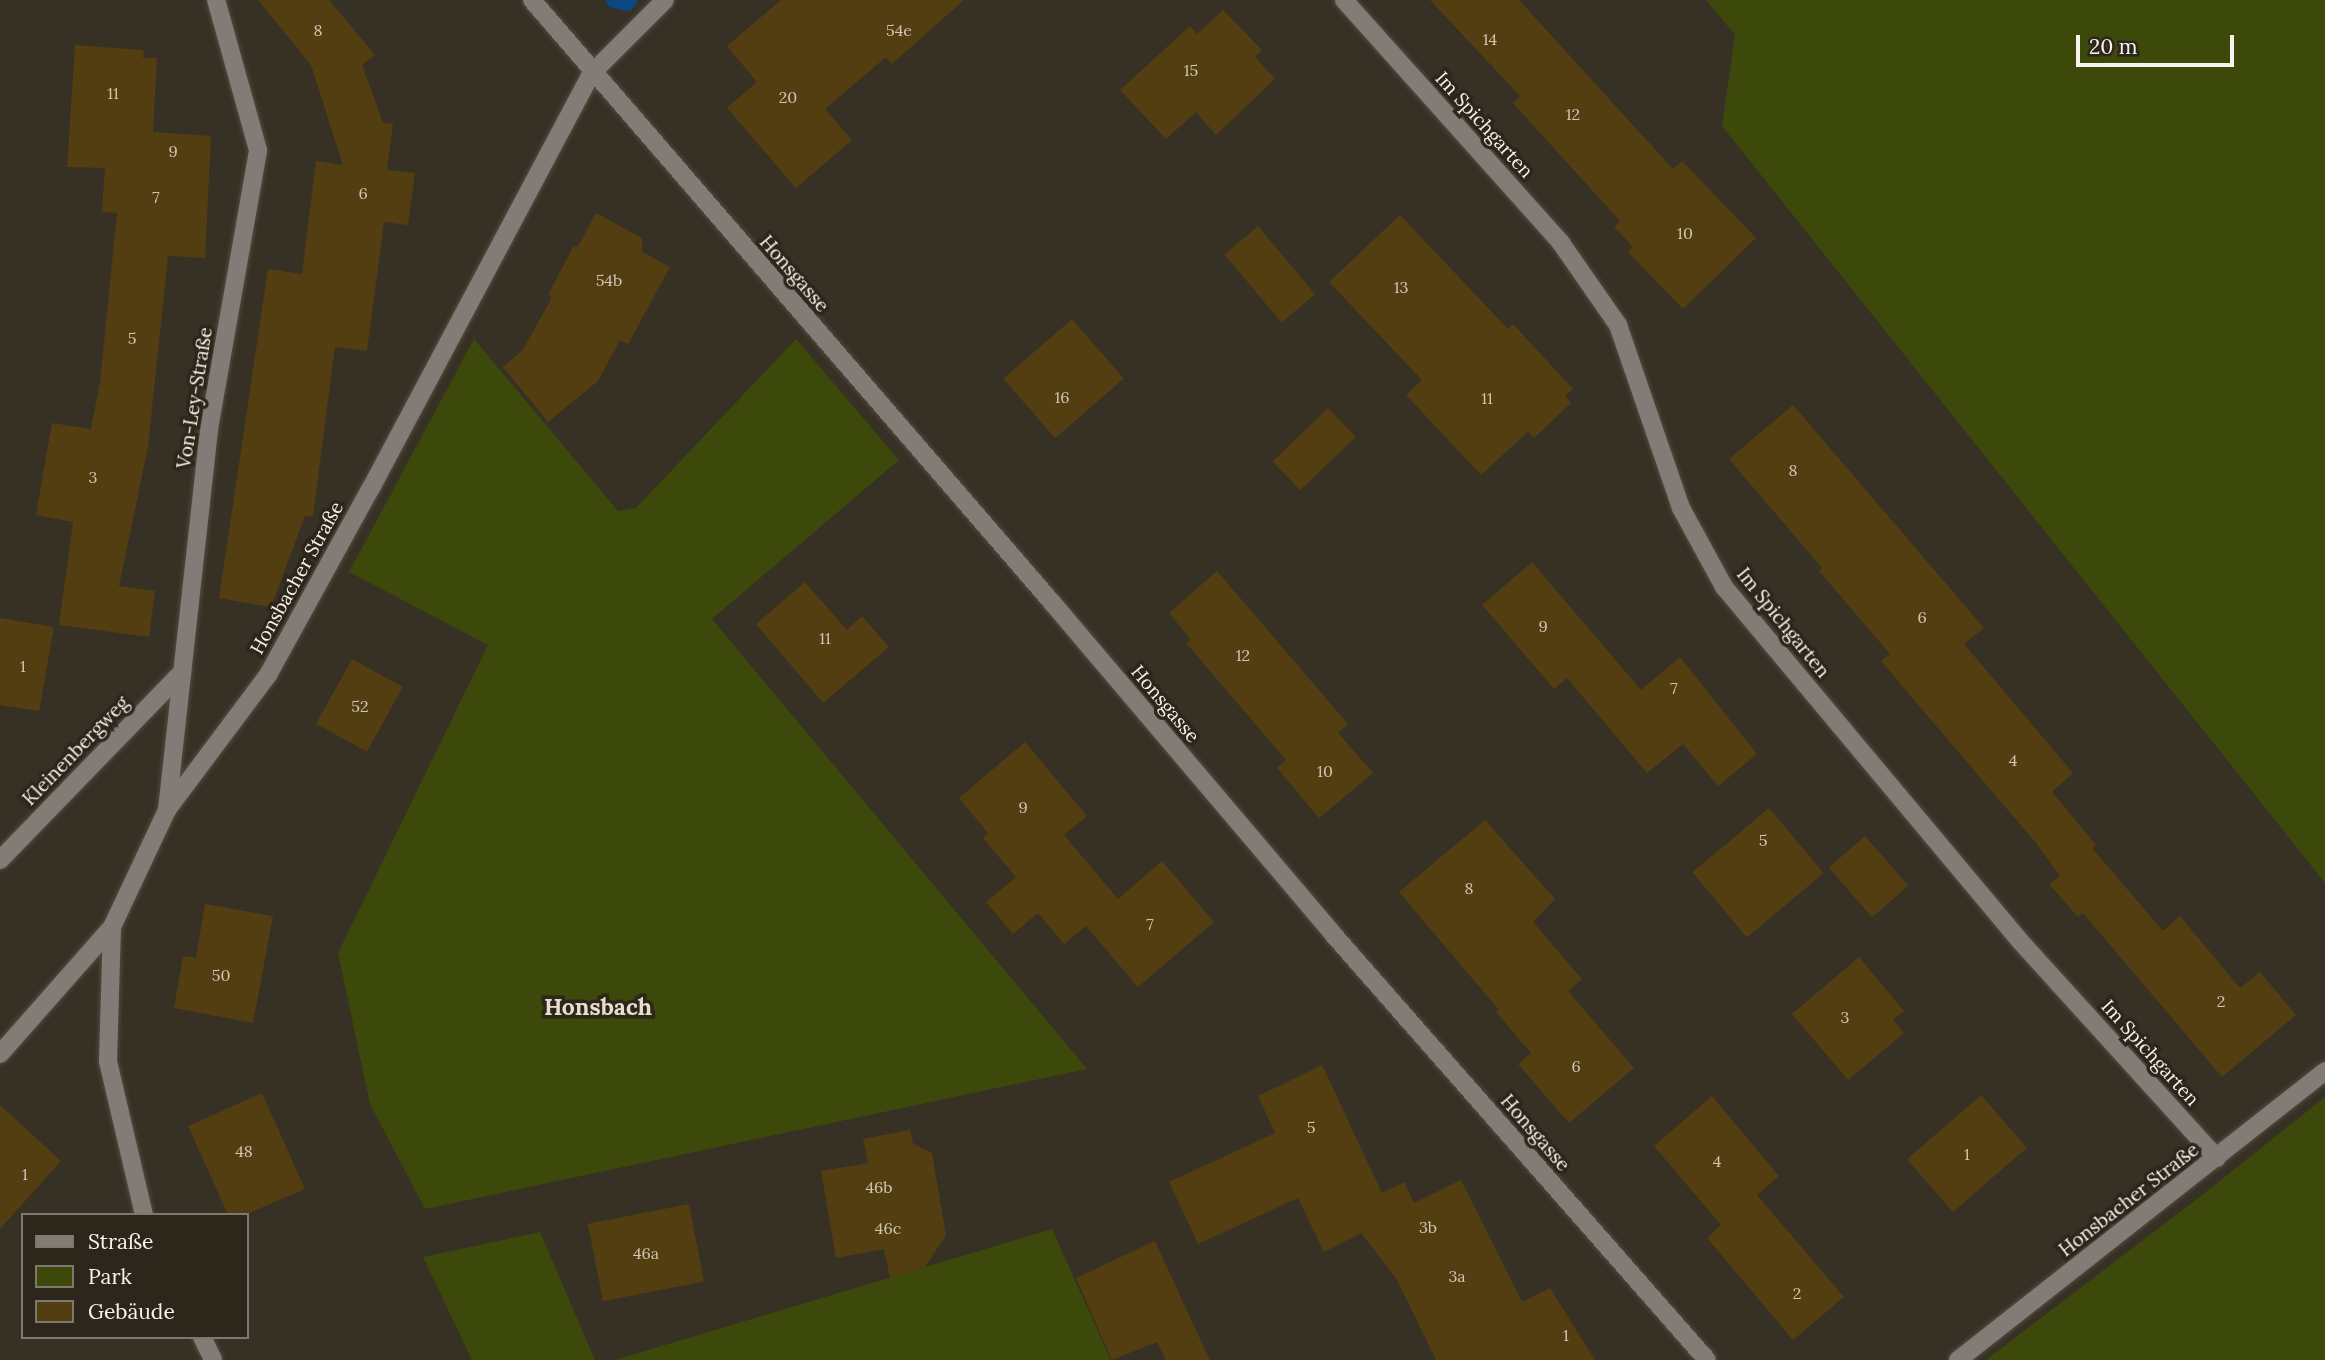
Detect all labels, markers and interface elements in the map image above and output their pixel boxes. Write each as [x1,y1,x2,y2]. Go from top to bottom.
house number: 8 [314,20,322,40]
house number: 54e [886,20,912,40]
scale bar [2080,21,2238,65]
house number: 14 [1483,29,1497,49]
text: 20 m [2089,33,2138,60]
house number: 15 [1184,60,1198,80]
street label: Im Spichgarten [1430,67,1538,183]
house number: 11 [107,83,119,103]
house number: 20 [779,87,797,107]
house number: 12 [1566,104,1580,124]
house number: 9 [168,141,178,161]
house number: 6 [358,183,368,203]
house number: 7 [152,187,160,207]
house number: 10 [1677,223,1693,243]
street label: Honsgasse [755,231,833,317]
house number: 54b [596,270,622,290]
house number: 13 [1394,277,1408,297]
street label: Von-Ley-Straße [173,326,217,470]
house number: 5 [128,328,136,348]
house number: 16 [1054,387,1070,407]
house number: 11 [1481,388,1493,408]
house number: 8 [1789,460,1797,480]
house number: 3 [89,467,97,487]
street label: Honsbacher Straße [246,498,348,658]
street label: Im Spichgarten [1732,563,1834,683]
house number: 6 [1917,607,1927,627]
house number: 9 [1538,616,1548,636]
house number: 11 [819,628,831,648]
house number: 12 [1236,645,1250,665]
house number: 1 [20,656,26,676]
street label: Honsgasse [1126,661,1204,747]
house number: 7 [1670,678,1678,698]
street label: Kleinenbergweg [18,692,134,810]
house number: 52 [351,696,369,716]
house number: 4 [2009,750,2017,770]
house number: 10 [1317,761,1333,781]
house number: 9 [1018,797,1028,817]
house number: 5 [1759,830,1767,850]
house number: 8 [1465,878,1473,898]
house number: 7 [1146,914,1154,934]
house number: 50 [212,965,230,985]
house number: 2 [2217,991,2225,1011]
district label: Honsbach [544,993,652,1021]
street label: Im Spichgarten [2096,995,2204,1111]
house number: 3 [1841,1007,1849,1027]
house number: 6 [1571,1056,1581,1076]
street label: Honsgasse [1496,1090,1574,1176]
house number: 5 [1307,1117,1315,1137]
street label: Honsbacher Straße [2055,1138,2203,1262]
house number: 48 [235,1141,253,1161]
house number: 1 [1964,1144,1970,1164]
house number: 4 [1713,1151,1721,1171]
house number: 1 [22,1164,28,1184]
house number: 46b [865,1177,893,1197]
legend [21,1213,248,1339]
house number: 3b [1419,1217,1437,1237]
house number: 46c [875,1218,901,1238]
text: Straße [88,1228,153,1255]
house number: 46a [633,1243,659,1263]
text: Park [88,1263,132,1290]
house number: 3a [1448,1266,1466,1286]
house number: 2 [1793,1283,1801,1303]
text: Gebäude [88,1298,175,1325]
house number: 1 [1563,1325,1569,1345]

